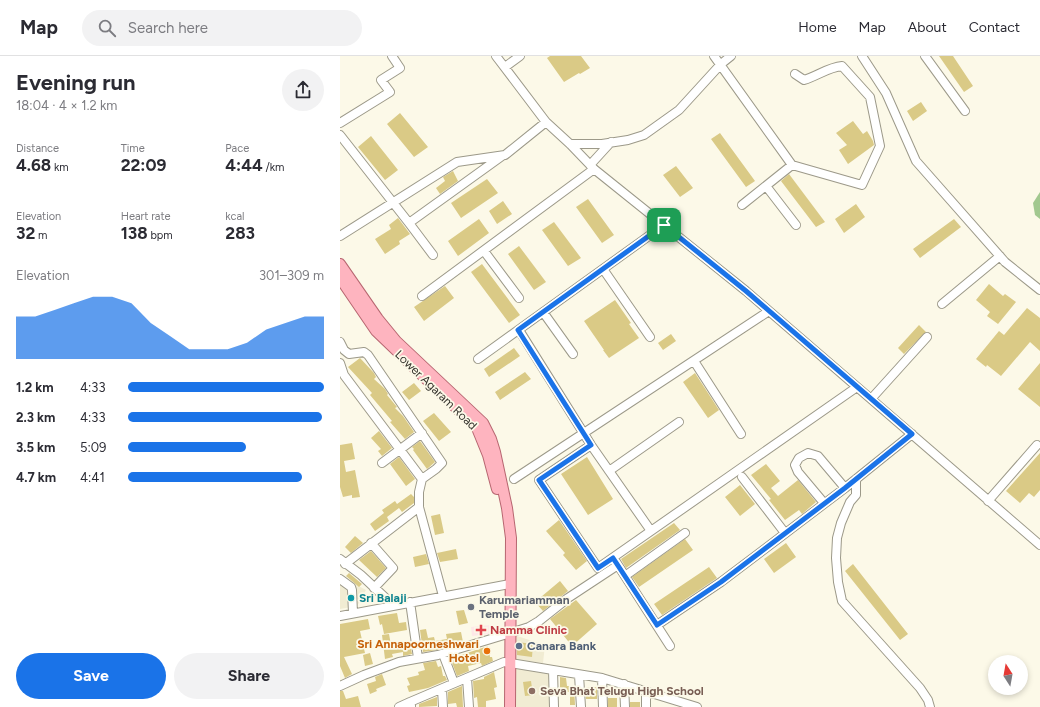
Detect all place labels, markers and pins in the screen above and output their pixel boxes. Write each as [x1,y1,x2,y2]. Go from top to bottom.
pin [647,208,681,242]
place label: Sri Balaji [359,591,407,605]
marker: Sri Balaji [346,593,356,603]
place label: Karumariamman Temple [479,593,570,621]
marker: Karumariamman Temple [466,602,476,612]
place label: Namma Clinic [490,623,568,637]
marker: Namma Clinic [475,624,487,636]
place label: Sri Annapoorneshwari Hotel [357,637,479,665]
place label: Canara Bank [527,639,597,653]
marker: Canara Bank [514,641,524,651]
marker: Sri Annapoorneshwari Hotel [482,646,492,656]
place label: Seva Bhat Telugu High School [540,684,704,698]
marker: Seva Bhat Telugu High School [527,686,537,696]

